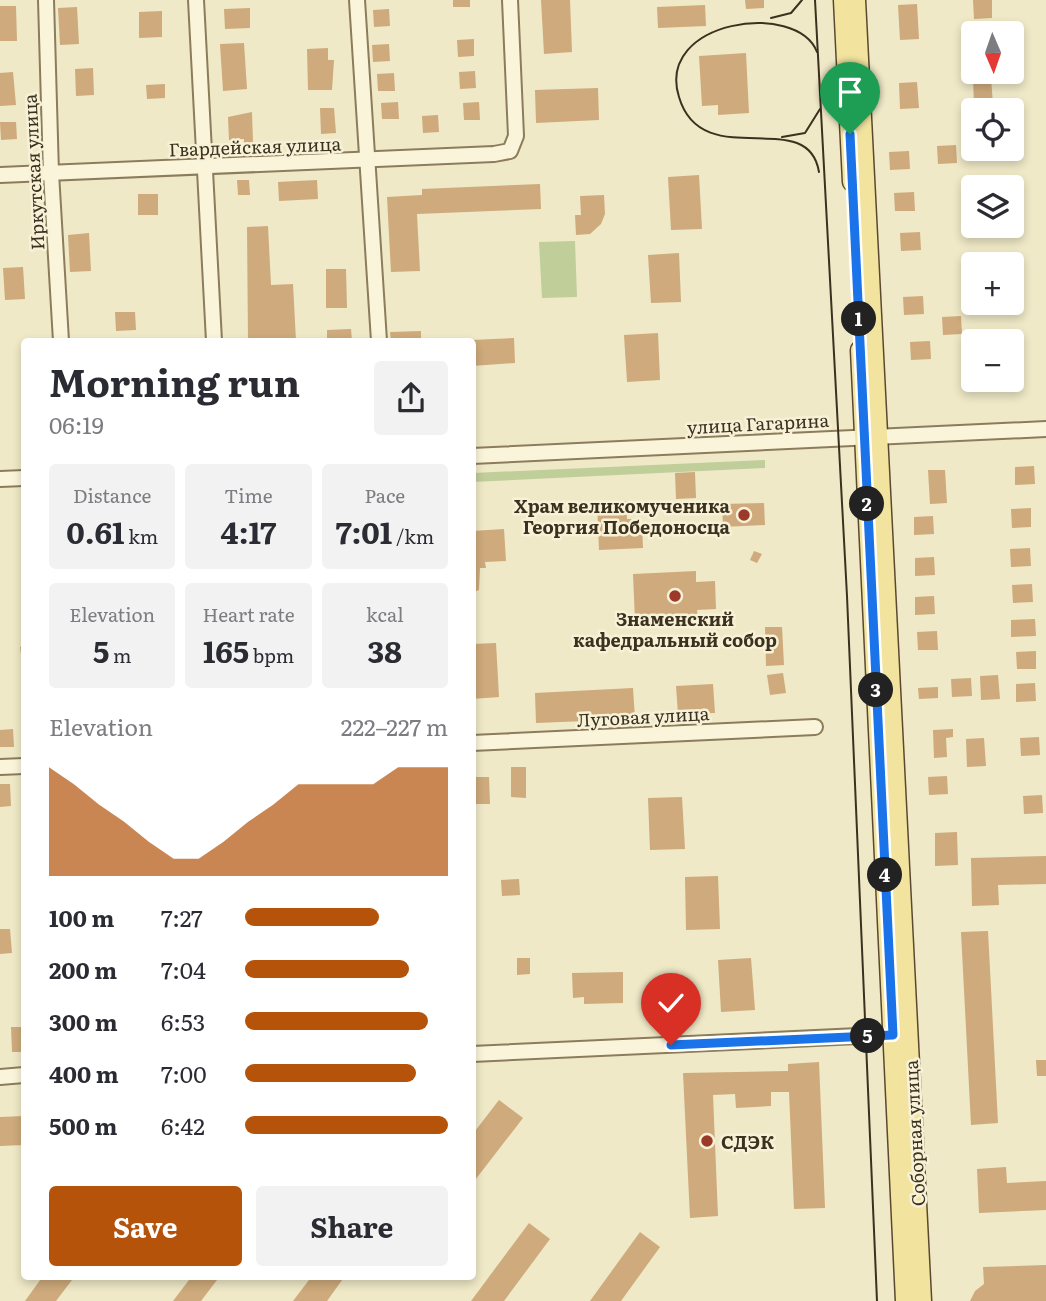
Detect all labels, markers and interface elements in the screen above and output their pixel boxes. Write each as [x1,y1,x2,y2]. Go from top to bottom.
north arrow [961,21,1024,84]
map controls [961,21,1024,392]
pin [820,62,880,134]
icon: arrive [831,73,869,111]
street label: Иркутская улица [15,93,51,251]
button: locate [961,98,1024,161]
street label: Гвардейская улица [168,129,342,163]
button: layers [961,175,1024,238]
button: + [961,252,1024,315]
pin: 1 [842,302,876,336]
text: 1 [855,304,862,332]
button: − [961,329,1024,392]
text: Morning run [49,352,300,409]
button: share [374,361,448,435]
street label: улица Гагарина [686,406,830,440]
text: 06:19 [49,407,104,441]
text: Distance [73,481,151,509]
text: Time [224,481,273,509]
text: Pace [364,481,405,509]
pin: 2 [850,486,884,522]
text: 2 [861,489,872,517]
place label: Храм великомученика Георгия Победоносца [514,492,731,540]
marker: Храм великомученика Георгия Победоносца [736,507,752,523]
text: 0.61 [66,509,124,553]
text: 4:17 [221,509,276,553]
text: 7:01 [336,509,392,553]
text: km [124,522,158,550]
text: /km [392,522,434,550]
marker: Знаменский кафедральный собор [667,588,683,604]
text: Elevation [69,600,155,628]
text: Heart rate [202,600,295,628]
text: kcal [366,600,404,628]
place label: Знаменский кафедральный собор [573,605,777,653]
text: 5 [93,628,109,672]
text: 165 [203,628,249,672]
text: 38 [368,628,402,672]
text: m [109,641,131,669]
text: bpm [249,641,294,669]
pin: 3 [858,672,894,708]
text: 3 [870,675,881,703]
street label: Луговая улица [576,699,710,733]
text: Elevation [49,709,153,743]
text: 222–227 m [341,709,448,743]
pin: 4 [868,858,903,892]
text: 4 [879,860,890,888]
text: 100 m [49,900,114,934]
text: 7:27 [161,900,203,934]
text: 200 m [49,952,117,986]
text: 7:04 [161,952,206,986]
pin [641,973,701,1045]
icon: check [652,984,690,1022]
text: 300 m [49,1004,118,1038]
text: 6:53 [161,1004,205,1038]
pin: 5 [850,1018,886,1054]
text: 5 [862,1021,873,1049]
text: 400 m [49,1056,119,1090]
text: 7:00 [161,1056,206,1090]
street label: Соборная улица [897,1059,931,1207]
text: 500 m [49,1108,117,1142]
text: 6:42 [161,1108,205,1142]
place label: СДЭК [721,1128,774,1155]
marker: СДЭК [699,1133,715,1149]
button: Save [49,1186,242,1266]
button: Share [256,1186,448,1266]

